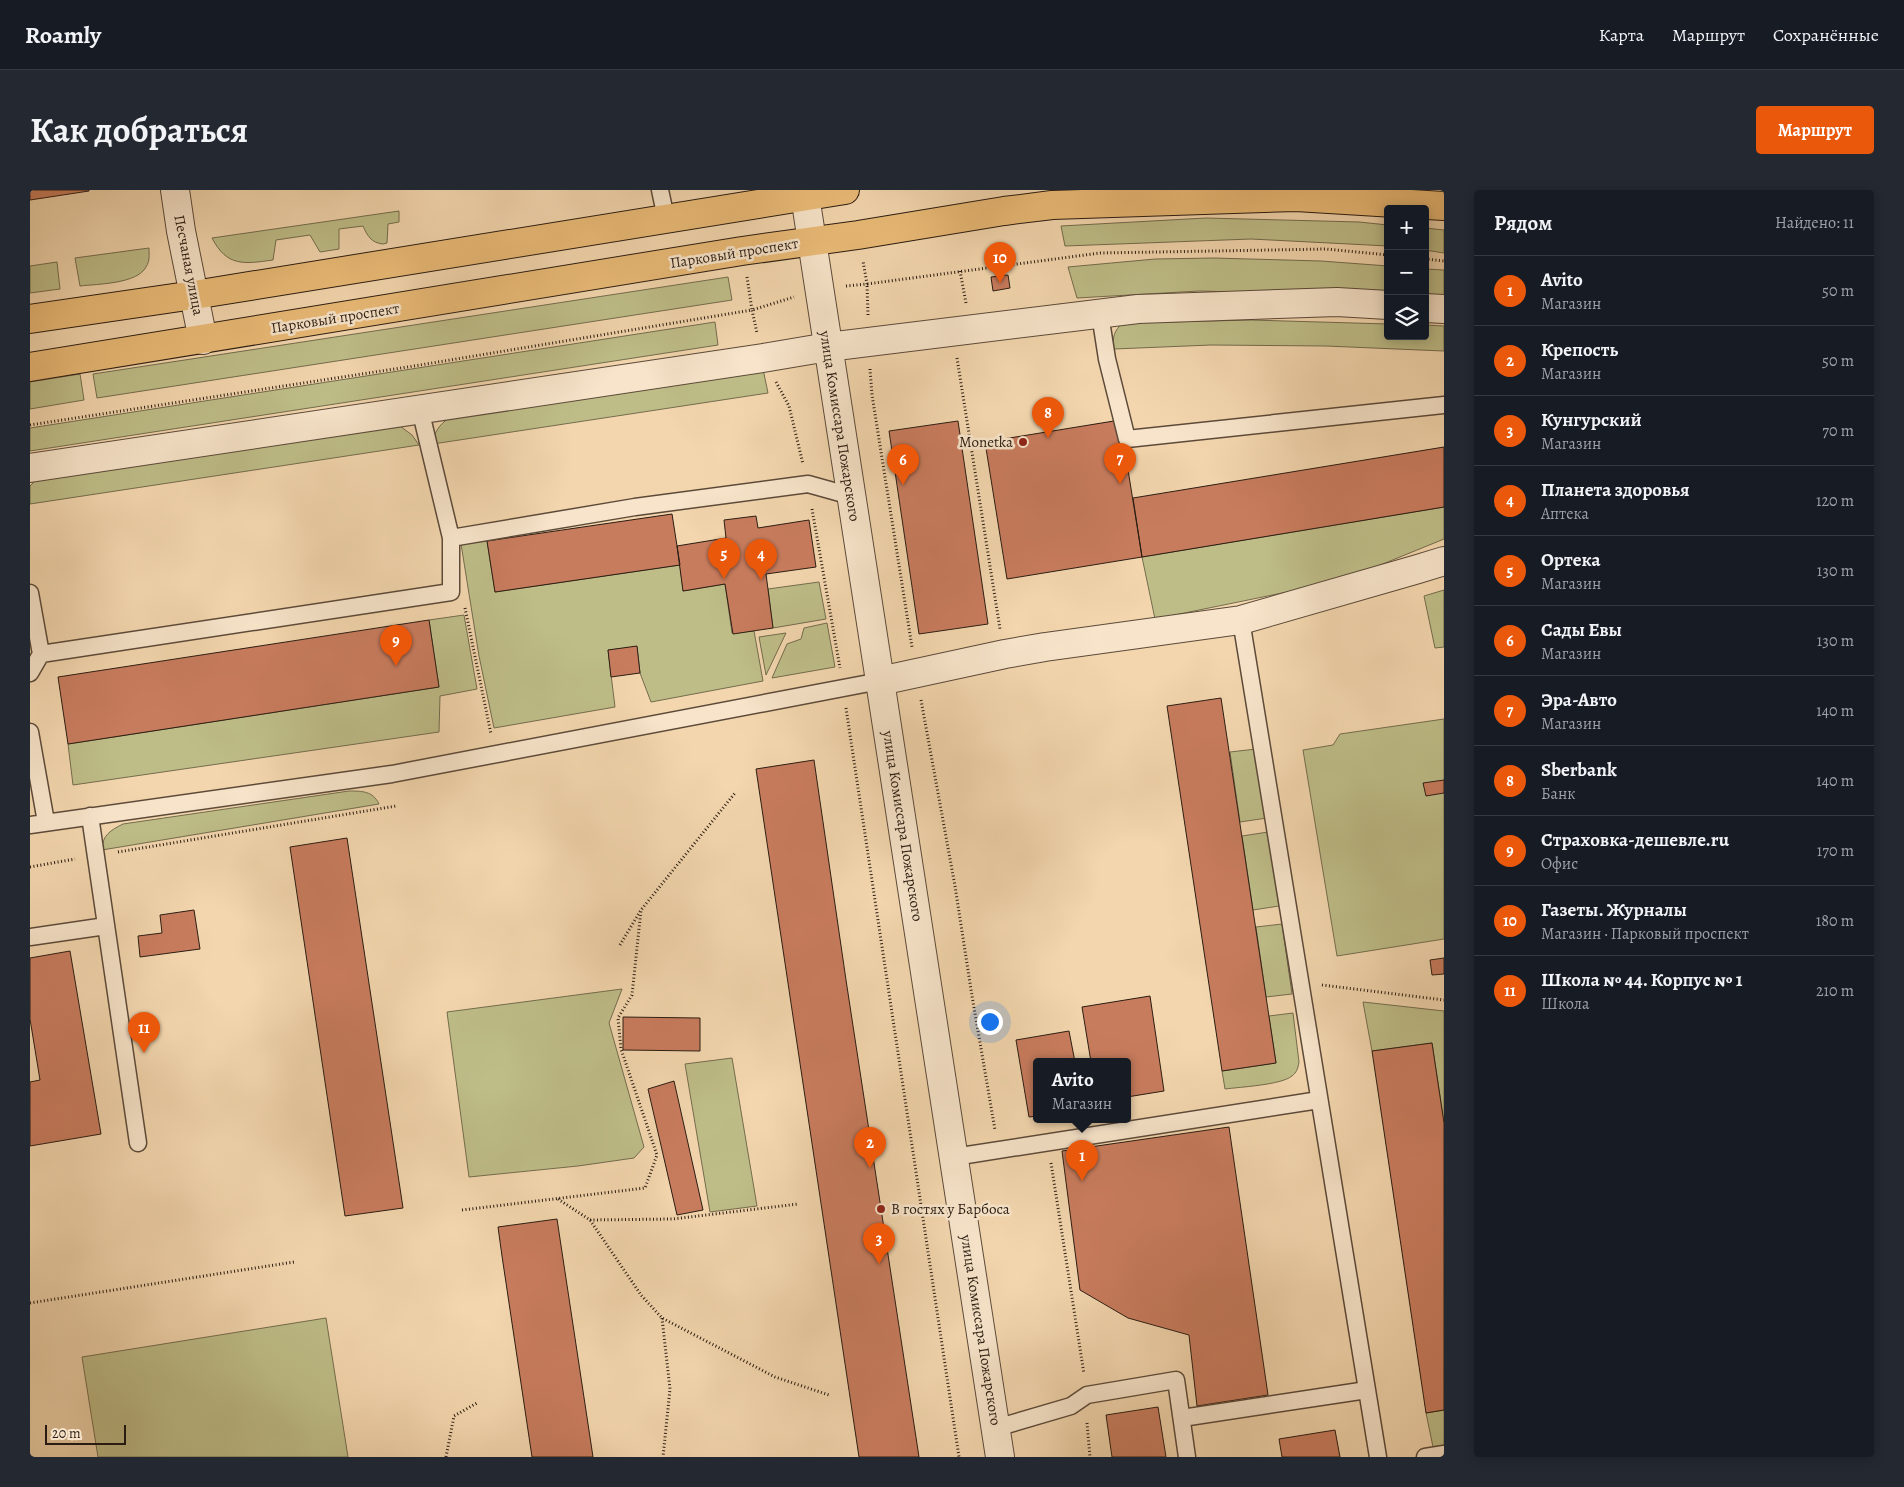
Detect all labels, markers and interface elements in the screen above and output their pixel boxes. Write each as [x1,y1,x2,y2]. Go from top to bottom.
text: Roamly [25,19,101,51]
text: Карта [1599,23,1644,47]
text: Маршрут [1672,23,1745,47]
text: Сохранённые [1773,23,1879,47]
text: Как добраться [30,106,248,154]
button: Маршрут [1756,106,1874,154]
map controls [1384,205,1429,340]
button: + [1384,205,1429,250]
text: Рядом [1494,209,1552,237]
text: Найдено: 11 [1775,212,1854,234]
street label: Песчаная улица [169,213,209,317]
street label: Парковый проспект [669,233,800,273]
pin: 10 [984,242,1016,283]
button: − [1384,250,1429,295]
text: Avito [1541,267,1583,293]
text: 1 [1507,280,1513,302]
text: 50 m [1822,280,1854,302]
text: Магазин [1541,293,1601,315]
button: layers [1384,295,1429,340]
street label: Парковый проспект [270,298,401,338]
street label: улица Комиссара Пожарского [815,328,865,523]
text: Крепость [1541,337,1618,363]
text: 2 [1506,350,1514,372]
text: 50 m [1822,350,1854,372]
text: Магазин [1541,363,1601,385]
pin: 8 [1032,397,1064,438]
text: Кунгурский [1541,407,1642,433]
text: 3 [1507,420,1513,442]
text: 70 m [1822,420,1854,442]
place label: Monetka [959,432,1013,452]
text: Магазин [1541,433,1601,455]
marker: Monetka [1017,436,1029,448]
pin: 7 [1104,443,1136,484]
pin: 6 [887,444,919,485]
text: Планета здоровья [1541,477,1690,503]
text: 4 [1506,490,1514,512]
text: 120 m [1816,490,1854,512]
text: Аптека [1541,503,1589,525]
pin: 5 [708,538,740,579]
pin: 4 [745,539,777,580]
text: Ортека [1541,547,1600,573]
text: 5 [1507,560,1513,582]
text: 130 m [1817,560,1854,582]
text: Магазин [1541,573,1601,595]
text: Сады Евы [1541,617,1622,643]
pin: 9 [380,625,412,666]
text: 6 [1506,630,1514,652]
text: 130 m [1817,630,1854,652]
text: Магазин [1541,643,1601,665]
text: Эра-Авто [1541,687,1617,713]
text: 7 [1507,700,1513,722]
text: 140 m [1816,700,1854,722]
text: Магазин [1541,713,1601,735]
street label: улица Комиссара Пожарского [878,728,928,923]
text: Sberbank [1541,757,1617,783]
text: 8 [1506,770,1514,792]
text: 140 m [1816,770,1854,792]
text: Банк [1541,783,1576,805]
text: Страховка-дешевле.ru [1541,827,1729,853]
text: 9 [1506,840,1514,862]
text: 170 m [1817,840,1854,862]
text: Офис [1541,853,1578,875]
text: Газеты. Журналы [1541,897,1687,923]
text: 10 [1503,910,1517,932]
text: 180 m [1816,910,1854,932]
text: Магазин · Парковый проспект [1541,923,1749,945]
text: Школа № 44. Корпус № 1 [1541,967,1743,993]
text: 11 [1504,980,1516,1002]
text: 210 m [1816,980,1854,1002]
text: Школа [1541,993,1589,1015]
your location [977,1009,1003,1035]
pin: 11 [128,1012,160,1053]
popup [1033,1058,1131,1123]
text: Avito [1052,1067,1094,1093]
text: Магазин [1052,1093,1112,1115]
pin: 2 [854,1127,886,1168]
pin: 1 [1066,1140,1098,1181]
place label: В гостях у Барбоса [891,1199,1010,1219]
marker: В гостях у Барбоса [875,1203,887,1215]
pin: 3 [863,1223,895,1264]
street label: улица Комиссара Пожарского [956,1232,1006,1427]
scale bar [45,1422,126,1445]
text: 20 m [52,1424,81,1443]

